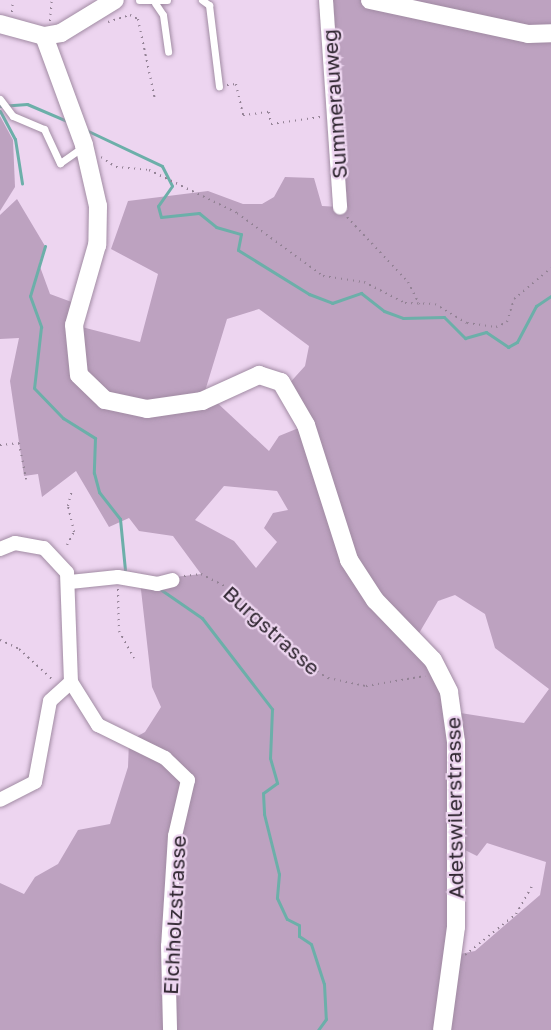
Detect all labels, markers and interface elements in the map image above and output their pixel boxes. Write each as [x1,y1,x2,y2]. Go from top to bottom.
street label: Summerauweg [316,28,352,180]
street label: Burgstrasse [218,580,326,680]
street label: Adetswilerstrasse [440,717,468,899]
street label: Eichholzstrasse [157,835,191,995]

